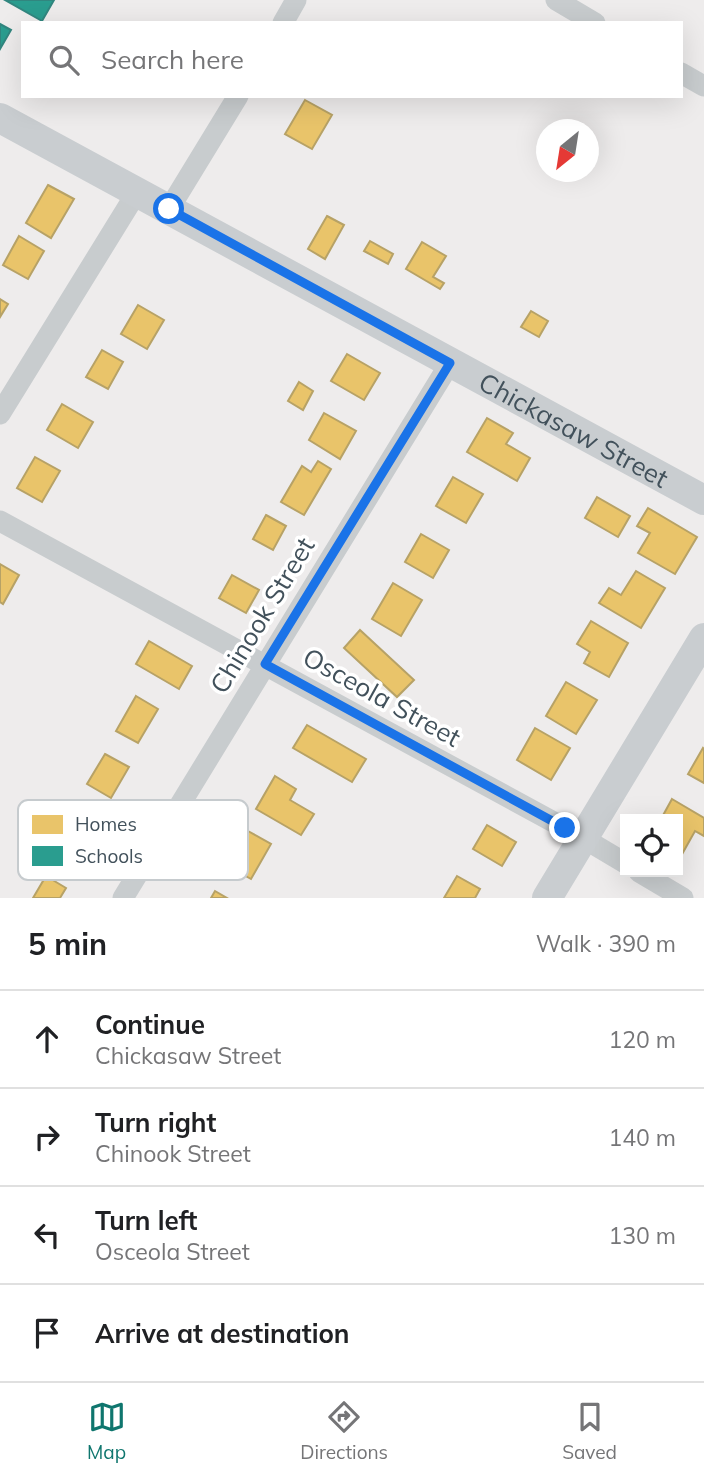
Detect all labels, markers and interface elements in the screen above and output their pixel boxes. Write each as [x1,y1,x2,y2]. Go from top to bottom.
search box [21,21,683,98]
icon: search [45,41,83,79]
text: Search here [101,43,244,76]
north arrow [536,119,599,182]
route start [153,193,184,224]
street label: Chickasaw Street [473,365,674,494]
street label: Chinook Street [202,531,322,699]
street label: Osceola Street [297,640,467,754]
legend [18,800,248,880]
text: Homes [75,812,137,836]
route end [549,812,580,843]
map controls [620,814,683,877]
button: locate [620,814,683,877]
text: Schools [75,844,143,868]
text: 5 min [28,925,107,963]
text: Walk · 390 m [536,929,676,958]
text: Continue [95,1008,205,1041]
icon: ahead [28,1020,66,1058]
text: 120 m [608,1025,676,1054]
text: Chickasaw Street [95,1041,281,1070]
text: Turn right [95,1106,216,1139]
icon: right [28,1118,66,1156]
text: 140 m [608,1123,676,1152]
text: Chinook Street [95,1139,251,1168]
text: Turn left [95,1204,197,1237]
icon: left [28,1216,66,1254]
text: 130 m [608,1221,676,1250]
text: Osceola Street [95,1237,250,1266]
icon: arrive [28,1314,66,1352]
text: Arrive at destination [95,1317,350,1350]
tab: Map [87,1398,126,1464]
tab: Directions [300,1398,388,1464]
tab: Saved [562,1398,617,1464]

